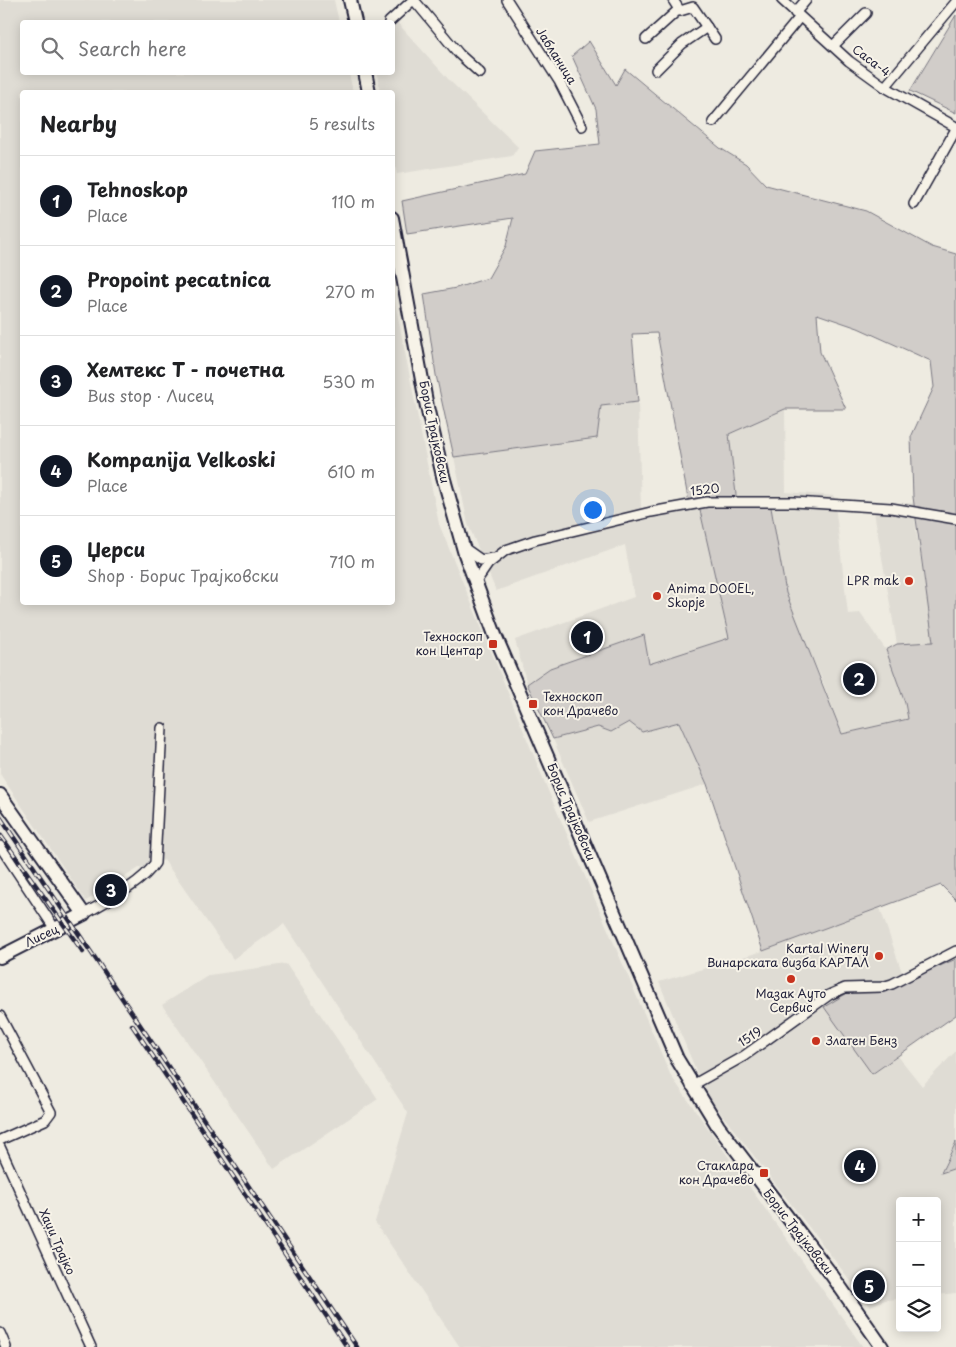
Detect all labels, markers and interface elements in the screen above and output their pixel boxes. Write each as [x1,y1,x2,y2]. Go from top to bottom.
search box [20,20,395,75]
street label: Јабланица [532,23,582,88]
icon: search [38,34,66,62]
text: Search here [78,34,187,62]
street label: Саса-4 [849,40,894,81]
text: Nearby [40,107,117,139]
text: 5 results [308,111,375,135]
text: Tehnoskop [87,175,188,203]
text: 1 [52,189,60,213]
text: 110 m [332,189,375,213]
text: Place [87,203,128,227]
text: Propoint pecatnica [87,265,271,293]
text: 2 [50,279,62,303]
text: 270 m [325,279,375,303]
text: Place [87,293,128,317]
text: Хемтекс Т - почетна [87,355,285,383]
text: 3 [51,369,61,393]
text: 530 m [322,369,375,393]
street label: Борис Трајковски [415,379,455,485]
text: Bus stop · Лисец [87,383,214,407]
text: Kompanija Velkoski [87,445,276,473]
text: 4 [51,459,61,483]
text: 610 m [327,459,375,483]
text: Place [87,473,128,497]
street label: 1520 [689,478,721,500]
your location [580,497,606,523]
text: Џерси [87,535,145,563]
text: 5 [51,549,61,573]
text: 710 m [329,549,375,573]
text: Shop · Борис Трајковски [87,563,279,587]
place label: LPR mak [847,571,899,589]
marker: LPR mak [903,575,915,587]
place label: Anima DOOEL, Skopje [667,579,755,611]
marker: Anima DOOEL, Skopje [651,590,663,602]
pin: 1 [571,618,603,656]
place label: Техноскоп кон Центар [416,627,483,659]
marker: Техноскоп кон Центар [487,638,499,650]
pin: 2 [843,660,875,698]
place label: Техноскоп кон Драчево [543,687,618,719]
marker: Техноскоп кон Драчево [527,698,539,710]
street label: Борис Трајковски [543,760,601,863]
pin: 3 [95,871,127,909]
street label: Лисец [22,919,62,951]
place label: Kartal Winery Винарската визба КАРТАЛ [707,939,869,971]
marker: Kartal Winery Винарската визба КАРТАЛ [873,950,885,962]
marker: Мазак Ауто Сервис [785,973,797,985]
place label: Мазак Ауто Сервис [756,984,827,1016]
street label: 1519 [734,1022,765,1051]
place label: Златен Бенз [825,1031,897,1049]
marker: Златен Бенз [810,1035,822,1047]
pin: 4 [844,1147,876,1185]
place label: Стаклара кон Драчево [679,1156,754,1188]
marker: Стаклара кон Драчево [758,1167,770,1179]
street label: Борис Трајковски [760,1185,838,1278]
map controls [896,1197,941,1332]
button: + [896,1197,941,1242]
street label: Хаџи Трајко [35,1206,81,1278]
button: − [896,1242,941,1287]
pin: 5 [853,1267,885,1305]
button: layers [896,1287,941,1332]

